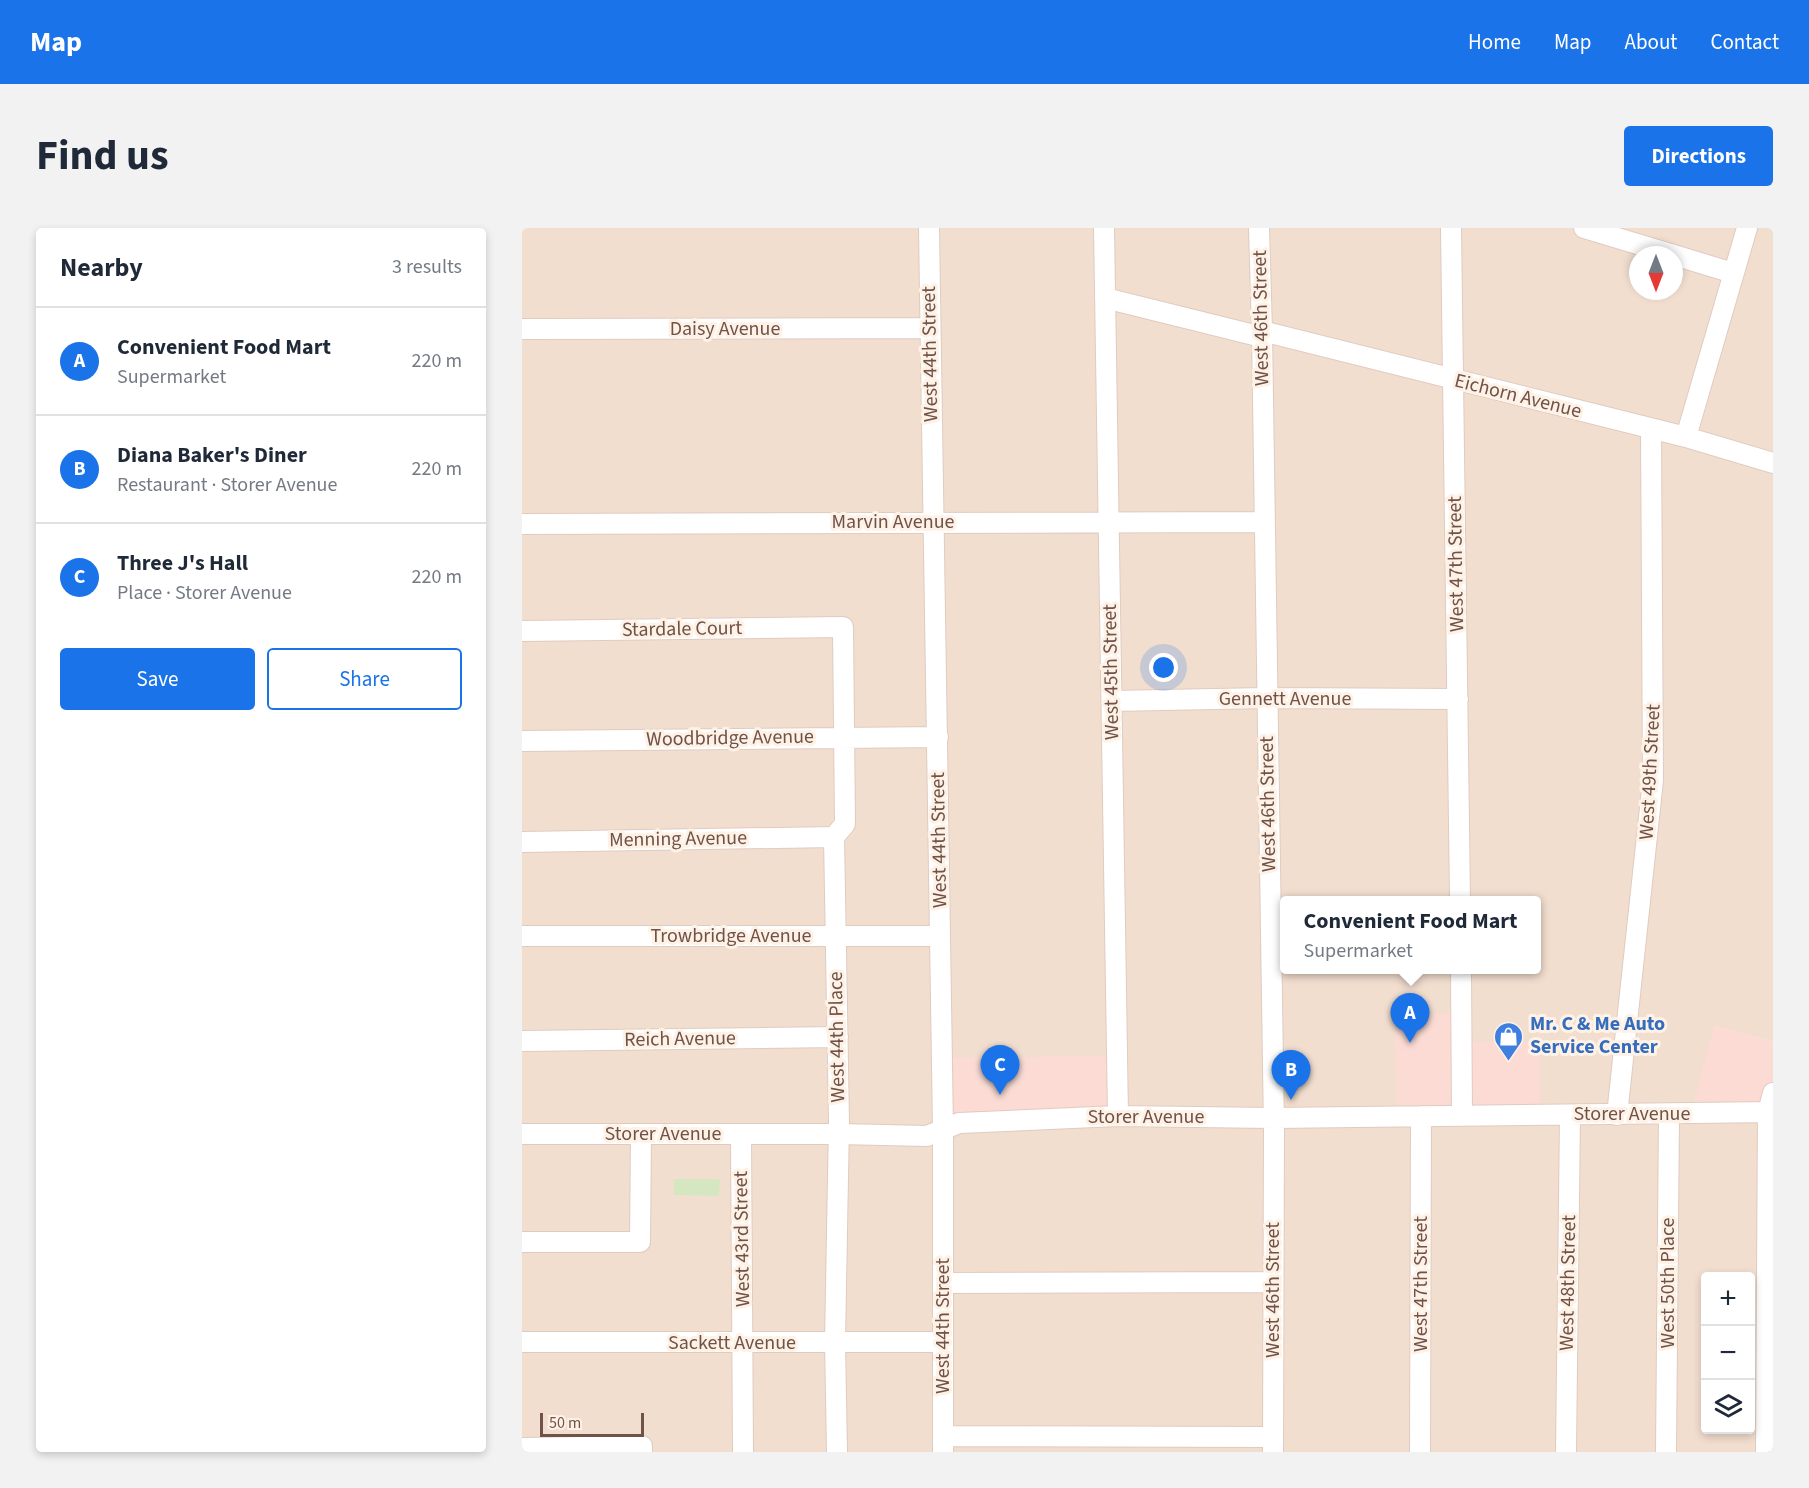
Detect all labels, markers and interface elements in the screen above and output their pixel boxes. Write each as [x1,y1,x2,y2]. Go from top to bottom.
text: Map [30,22,82,62]
text: Home [1468,27,1521,57]
text: Map [1554,27,1592,57]
text: About [1625,27,1677,57]
text: Contact [1710,27,1779,57]
text: Find us [36,126,169,186]
button: Directions [1624,126,1773,186]
north arrow [1629,246,1683,300]
text: Nearby [60,249,143,286]
street label: West 46th Street [1246,250,1276,386]
text: 3 results [392,253,462,281]
street label: West 44th Street [915,286,945,422]
street label: Daisy Avenue [670,315,780,343]
text: Convenient Food Mart [117,331,331,363]
text: A [74,347,85,375]
text: 220 m [412,347,462,375]
text: Supermarket [117,363,226,391]
street label: Eichorn Avenue [1452,367,1584,425]
text: Diana Baker's Diner [117,439,307,471]
text: B [73,455,86,483]
text: 220 m [412,455,462,483]
text: Restaurant · Storer Avenue [117,471,337,499]
street label: West 47th Street [1441,496,1471,632]
street label: Marvin Avenue [832,508,955,536]
text: Three J's Hall [117,547,248,579]
text: C [74,563,85,591]
text: 220 m [412,563,462,591]
text: Place · Storer Avenue [117,579,292,607]
street label: West 45th Street [1096,604,1126,740]
street label: Stardale Court [622,614,743,644]
button: Save [60,648,255,710]
button: Share [267,648,462,710]
your location [1149,653,1178,682]
street label: Gennett Avenue [1219,685,1351,713]
street label: West 49th Street [1632,703,1668,841]
street label: Woodbridge Avenue [646,723,814,753]
street label: West 46th Street [1253,736,1283,872]
street label: West 44th Street [924,772,954,908]
street label: Menning Avenue [609,824,747,854]
popup [1280,896,1541,974]
text: Convenient Food Mart [1304,905,1517,937]
street label: Trowbridge Avenue [650,922,812,950]
text: Supermarket [1304,937,1413,965]
street label: West 44th Place [822,971,852,1103]
pin: A [1390,994,1430,1043]
place label: Mr. C & Me Auto Service Center [1530,1010,1665,1061]
shop icon: Mr. C & Me Auto Service Center [1493,1020,1525,1062]
street label: Reich Avenue [624,1024,736,1054]
pin: C [980,1046,1020,1095]
pin: B [1272,1050,1310,1100]
street label: Storer Avenue [1574,1100,1690,1128]
street label: Storer Avenue [1088,1103,1204,1131]
street label: Storer Avenue [605,1120,721,1148]
street label: West 43rd Street [727,1170,757,1307]
street label: West 48th Street [1553,1215,1583,1351]
street label: West 47th Street [1407,1216,1435,1352]
street label: West 50th Place [1654,1217,1682,1349]
street label: West 46th Street [1259,1222,1287,1358]
street label: West 44th Street [929,1258,957,1394]
map controls [1701,1272,1755,1434]
button: + [1701,1272,1755,1326]
button: − [1701,1326,1755,1380]
street label: Sackett Avenue [668,1329,796,1357]
button: layers [1701,1380,1755,1434]
scale bar [540,1410,644,1438]
text: 50 m [549,1412,581,1434]

